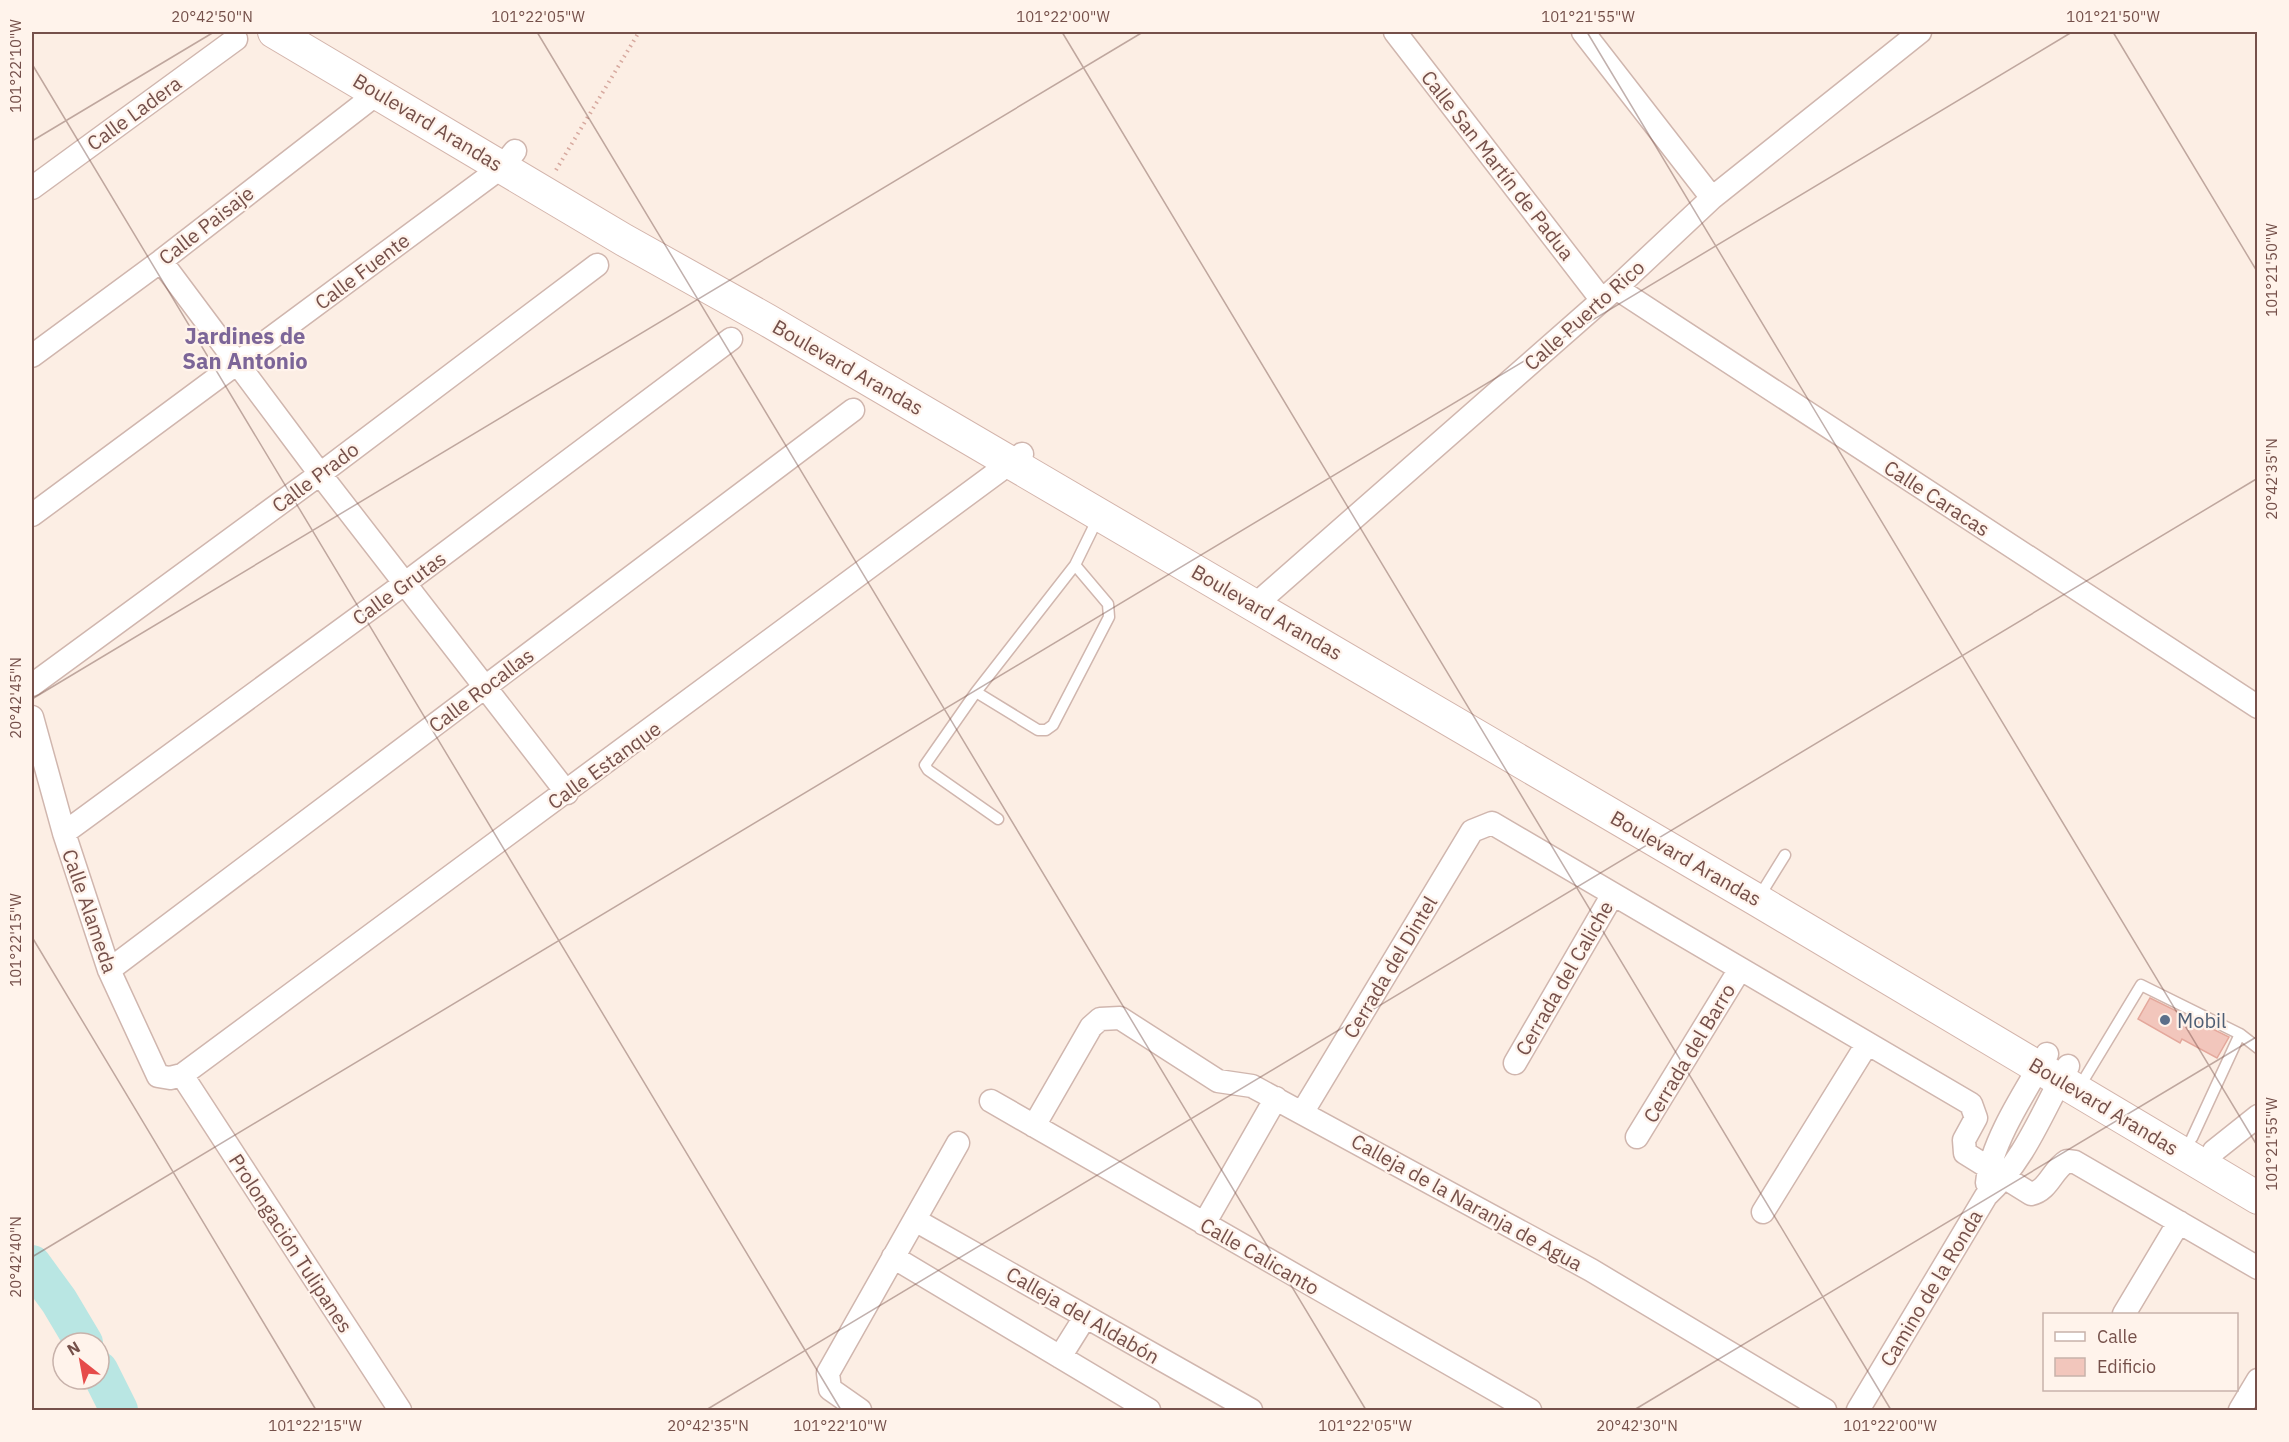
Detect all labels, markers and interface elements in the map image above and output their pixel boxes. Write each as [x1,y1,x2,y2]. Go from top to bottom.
text: 20°42'50"N [171,7,253,26]
text: 101°22'05"W [491,7,585,26]
text: 101°22'00"W [1016,7,1110,26]
text: 101°21'55"W [1541,7,1635,26]
text: 101°21'50"W [2066,7,2160,26]
text: 101°22'10"W [6,19,25,113]
street label: Calle San Martín de Padua [1415,65,1581,266]
street label: Boulevard Arandas [348,67,508,177]
street label: Calle Ladera [81,69,187,156]
street label: Calle Paisaje [153,179,259,271]
text: 101°21'50"W [2262,223,2281,317]
street label: Calle Fuente [309,227,415,315]
street label: Calle Puerto Rico [1518,254,1650,376]
street label: Boulevard Arandas [768,313,928,421]
district label: Jardines de San Antonio [182,321,308,375]
street label: Calle Prado [266,435,364,519]
text: 20°42'35"N [2262,438,2281,520]
street label: Calle Caracas [1879,454,1995,542]
street label: Calle Grutas [347,545,451,631]
street label: Boulevard Arandas [1187,558,1347,666]
street label: Calle Rocallas [423,642,539,738]
text: 20°42'45"N [6,657,25,739]
street label: Calle Estanque [542,715,666,815]
street label: Boulevard Arandas [1606,804,1766,912]
street label: Calle Alameda [56,846,124,977]
street label: Cerrada del Dintel [1337,891,1443,1043]
text: 101°22'15"W [6,893,25,987]
street label: Cerrada del Caliche [1509,896,1619,1060]
street label: Cerrada del Barro [1637,978,1741,1128]
place label: Mobil [2177,1007,2226,1034]
marker: Mobil [2158,1013,2172,1027]
street label: Boulevard Arandas [2024,1051,2184,1161]
text: 101°21'55"W [2262,1097,2281,1191]
street label: Calleja de la Naranja de Agua [1347,1127,1588,1277]
street label: Prolongación Tulipanes [223,1148,359,1338]
street label: Camino de la Ronda [1874,1204,1989,1371]
street label: Calle Calicanto [1195,1211,1325,1301]
text: 20°42'40"N [6,1216,25,1298]
street label: Calleja del Aldabón [1001,1260,1165,1370]
legend [2043,1313,2238,1391]
text: Calle [2097,1325,2137,1348]
north arrow [51,1331,111,1391]
text: N [63,1337,83,1360]
text: Edificio [2097,1355,2156,1378]
text: 101°22'15"W [268,1416,362,1435]
text: 20°42'35"N [667,1416,749,1435]
text: 101°22'10"W [793,1416,887,1435]
text: 101°22'05"W [1318,1416,1412,1435]
text: 20°42'30"N [1596,1416,1678,1435]
text: 101°22'00"W [1843,1416,1937,1435]

